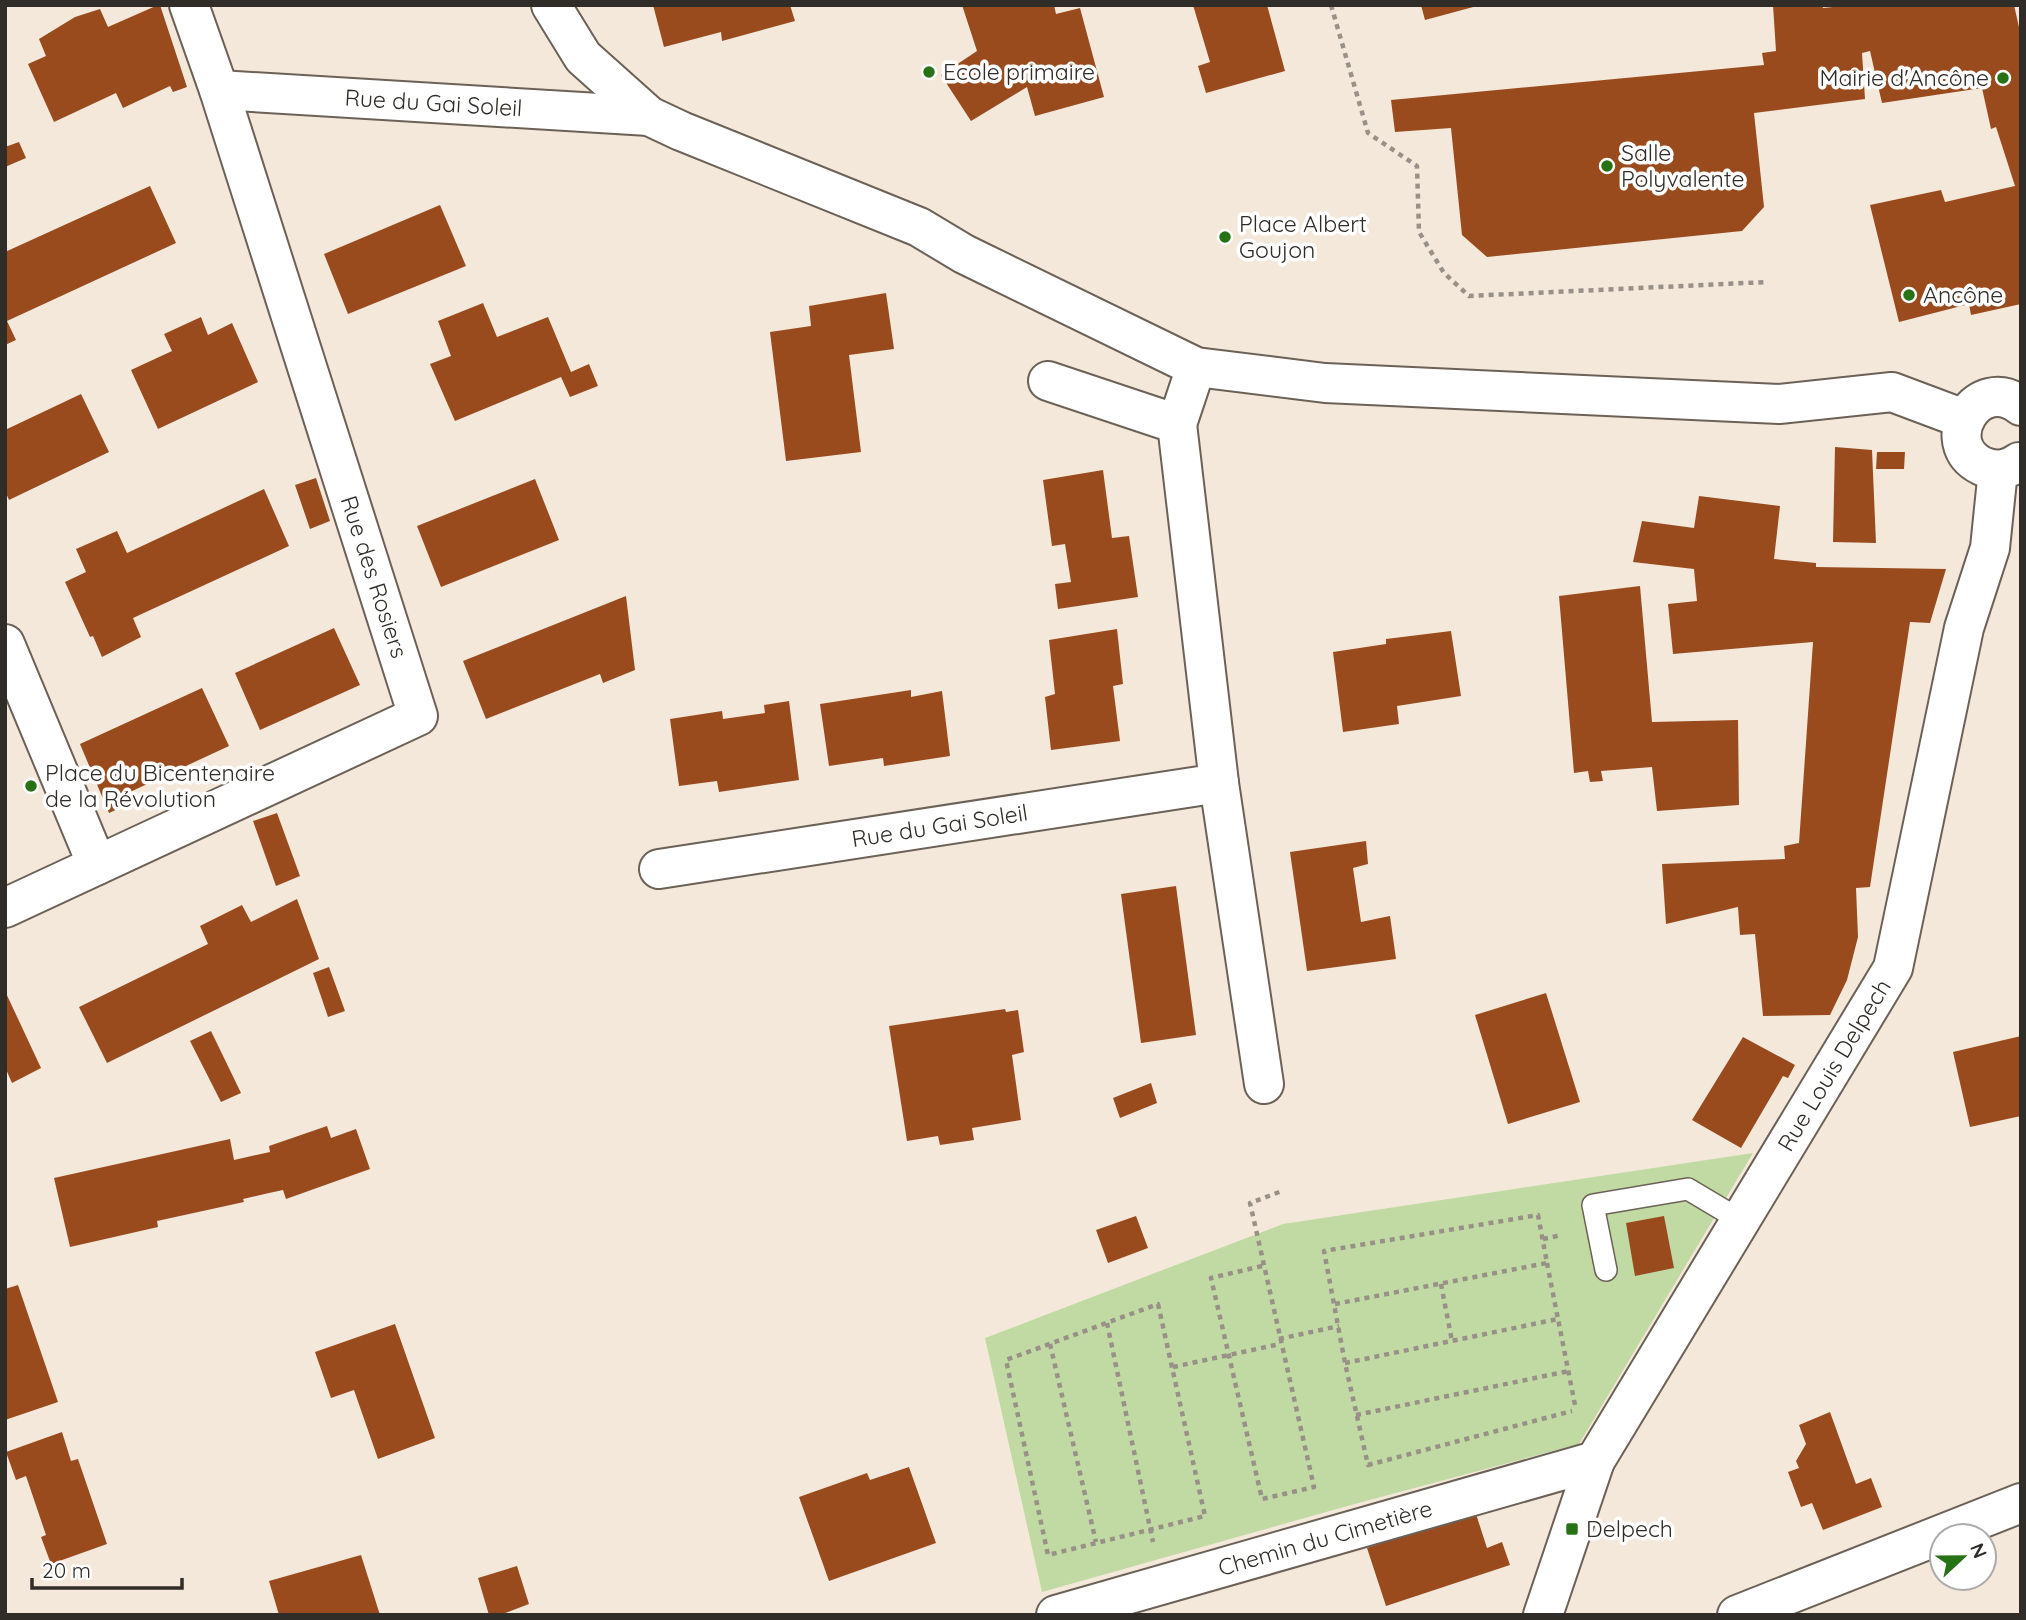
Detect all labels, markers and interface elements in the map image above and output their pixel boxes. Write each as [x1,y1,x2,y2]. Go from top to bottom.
place label: Ecole primaire [943,57,1095,86]
place label: Mairie d'Ancône [1819,63,1989,92]
marker: Ecole primaire [921,64,937,80]
marker: Mairie d'Ancône [1995,70,2011,86]
street label: Rue du Gai Soleil [344,83,523,122]
place label: Salle Polyvalente [1621,138,1744,193]
marker: Salle Polyvalente [1599,158,1615,174]
place label: Place Albert Goujon [1239,209,1367,264]
marker: Place Albert Goujon [1217,229,1233,245]
place label: Ancône [1923,280,2003,309]
marker: Ancône [1901,287,1917,303]
street label: Rue des Rosiers [335,492,414,662]
place label: Place du Bicentenaire de la Révolution [45,758,275,813]
marker: Place du Bicentenaire de la Révolution [23,778,39,794]
street label: Rue du Gai Soleil [850,798,1030,853]
street label: Rue Louis Delpech [1771,974,1897,1156]
street label: Chemin du Cimetière [1215,1493,1435,1582]
place label: Delpech [1586,1514,1673,1543]
marker: Delpech [1564,1521,1580,1537]
north arrow [1928,1522,1998,1592]
text: N [1965,1540,1993,1562]
scale bar [32,1546,182,1590]
text: 20 m [42,1557,91,1583]

